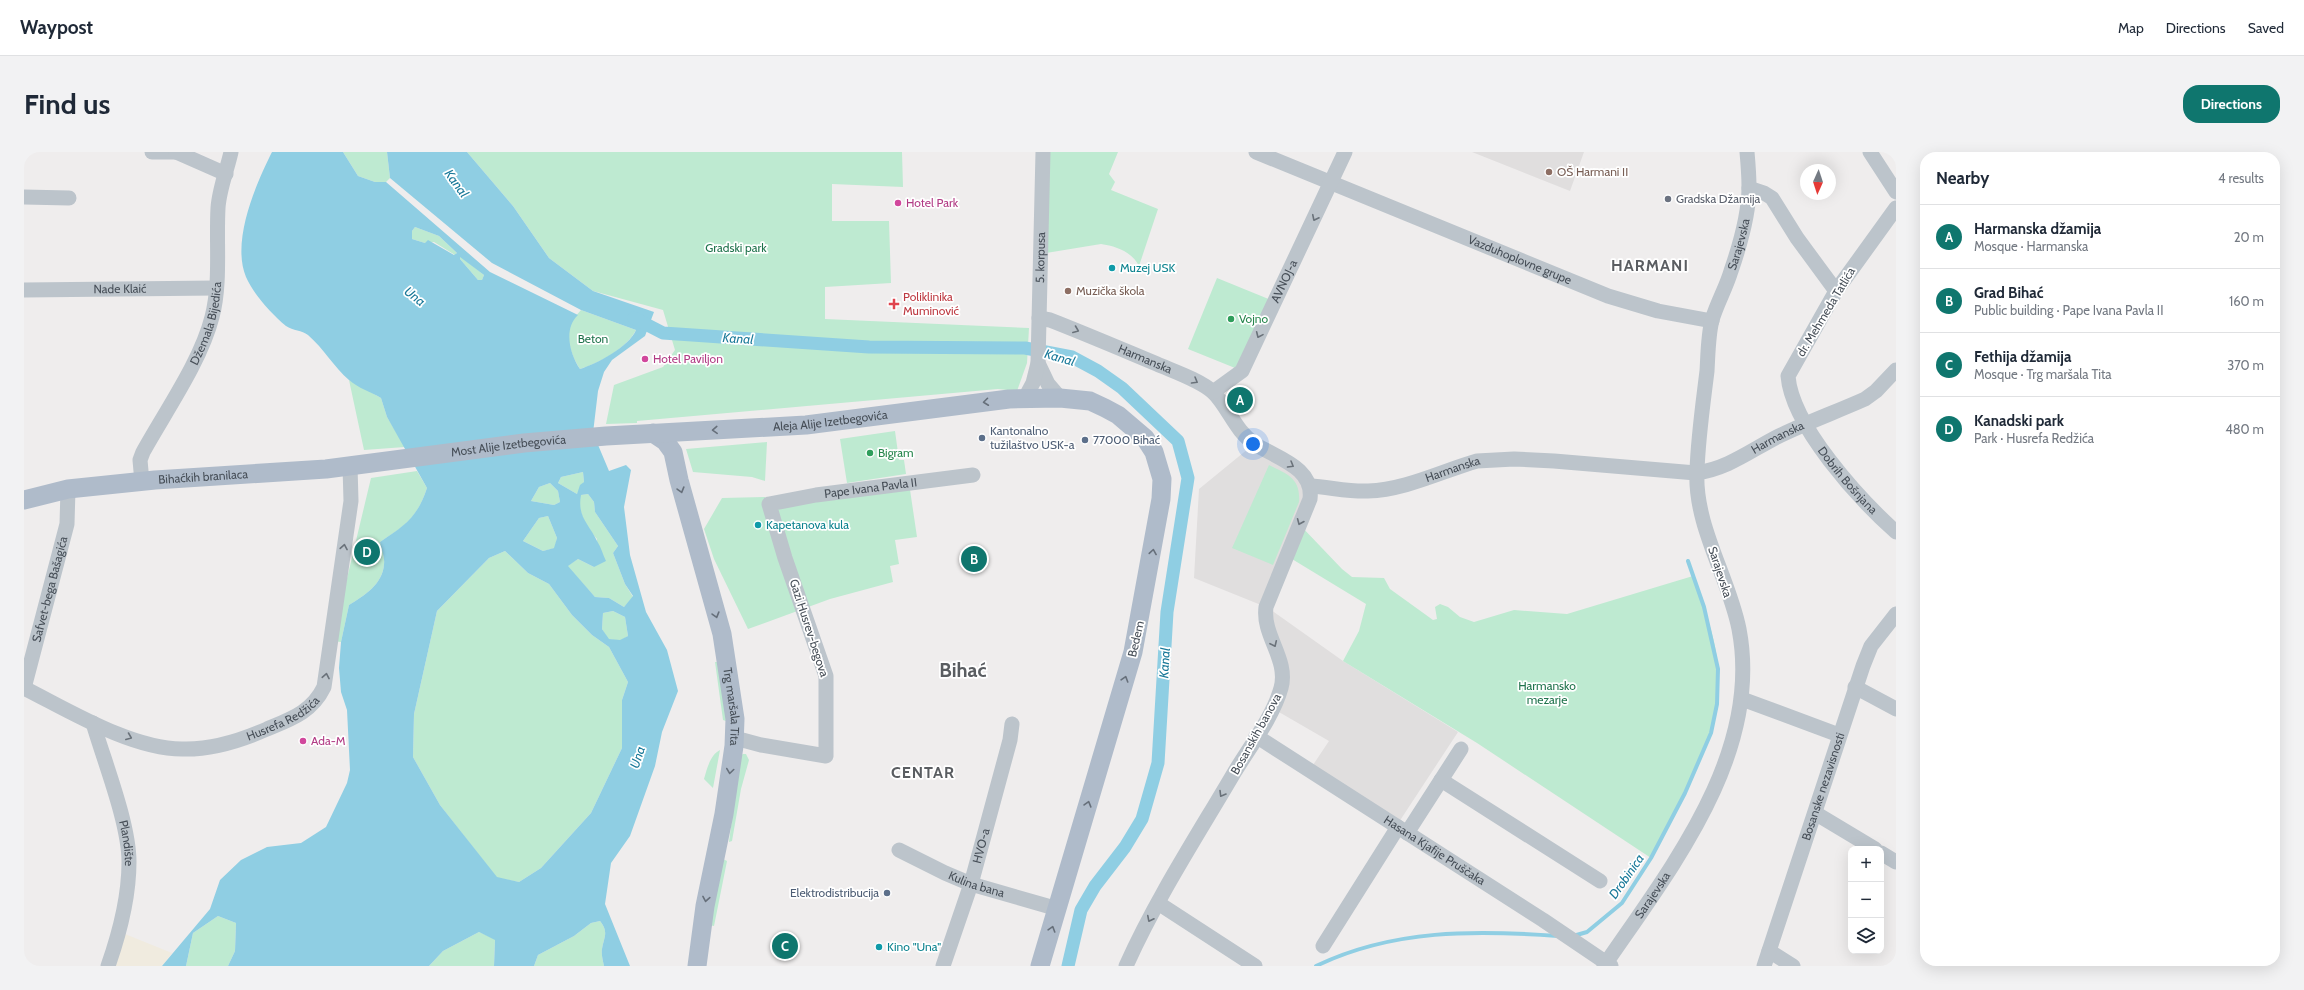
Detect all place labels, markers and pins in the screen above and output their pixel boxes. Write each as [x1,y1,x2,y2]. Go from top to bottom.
place label: OŠ Harmani II [1557,164,1628,179]
marker: OŠ Harmani II [1544,167,1554,177]
place label: Gradska Džamija [1676,191,1761,206]
marker: Gradska Džamija [1663,194,1673,204]
place label: Hotel Park [906,195,959,210]
marker: Hotel Park [893,198,903,208]
place label: Muzej USK [1120,260,1175,275]
marker: Muzej USK [1107,263,1117,273]
place label: Muzička škola [1076,283,1145,298]
marker: Muzička škola [1063,286,1073,296]
place label: Poliklinika Muminović [903,289,960,318]
marker: Poliklinika Muminović [888,298,900,310]
place label: Vojno [1239,311,1268,326]
marker: Vojno [1226,314,1236,324]
place label: Hotel Paviljon [653,351,723,366]
marker: Hotel Paviljon [640,354,650,364]
pin: A [1227,385,1253,415]
place label: Kantonalno tužilaštvo USK-a [990,423,1075,452]
place label: 77000 Bihać [1093,432,1161,447]
marker: Kantonalno tužilaštvo USK-a [977,433,987,443]
marker: 77000 Bihać [1080,435,1090,445]
place label: Bigram [878,445,914,460]
marker: Bigram [865,448,875,458]
place label: Kapetanova kula [766,517,849,532]
marker: Kapetanova kula [753,520,763,530]
pin: D [354,537,380,567]
pin: B [961,544,987,574]
place label: Ada-M [311,733,346,748]
marker: Ada-M [298,736,308,746]
place label: Elektrodistribucija [790,885,879,900]
marker: Elektrodistribucija [882,888,892,898]
pin: C [772,931,798,961]
place label: Kino "Una" [887,939,941,954]
marker: Kino "Una" [874,942,884,952]

